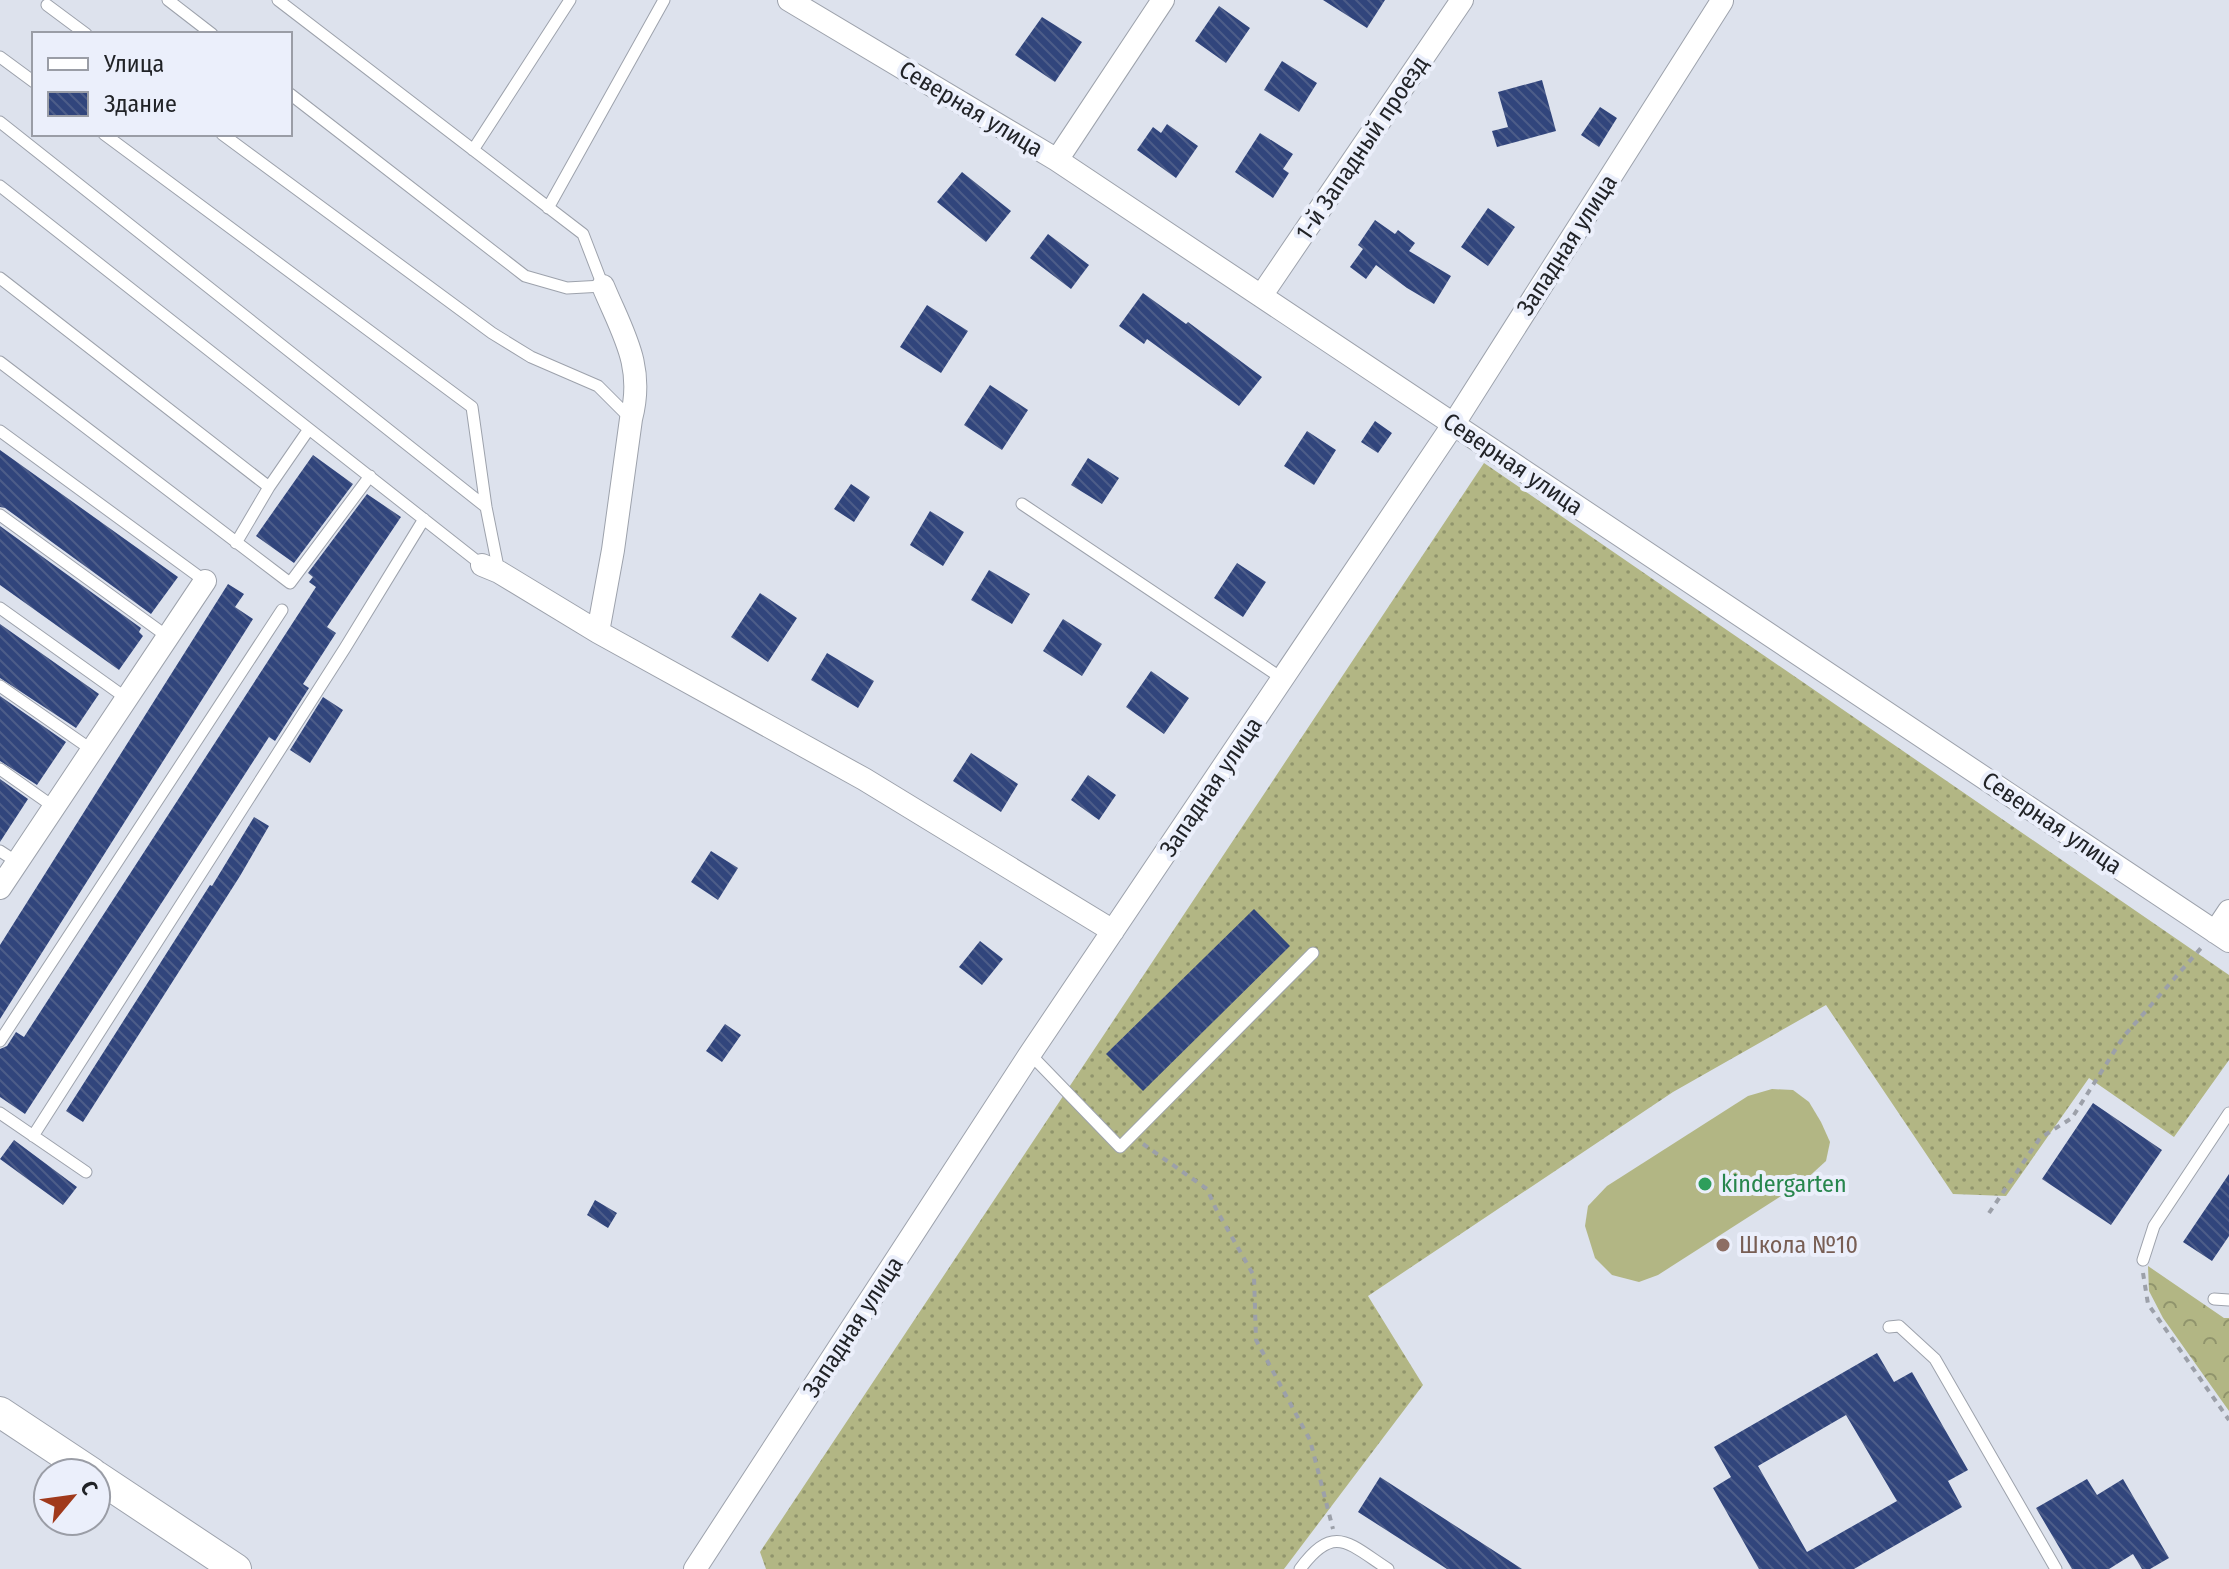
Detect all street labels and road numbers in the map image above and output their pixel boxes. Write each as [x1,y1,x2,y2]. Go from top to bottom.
street label: 1-й Западный проезд [1290,51,1434,245]
street label: Северная улица [894,55,1048,163]
street label: Западная улица [1511,169,1623,321]
street label: Северная улица [1438,407,1588,521]
street label: Западная улица [1154,712,1268,862]
street label: Северная улица [1977,766,2127,880]
street label: Западная улица [797,1251,909,1403]

